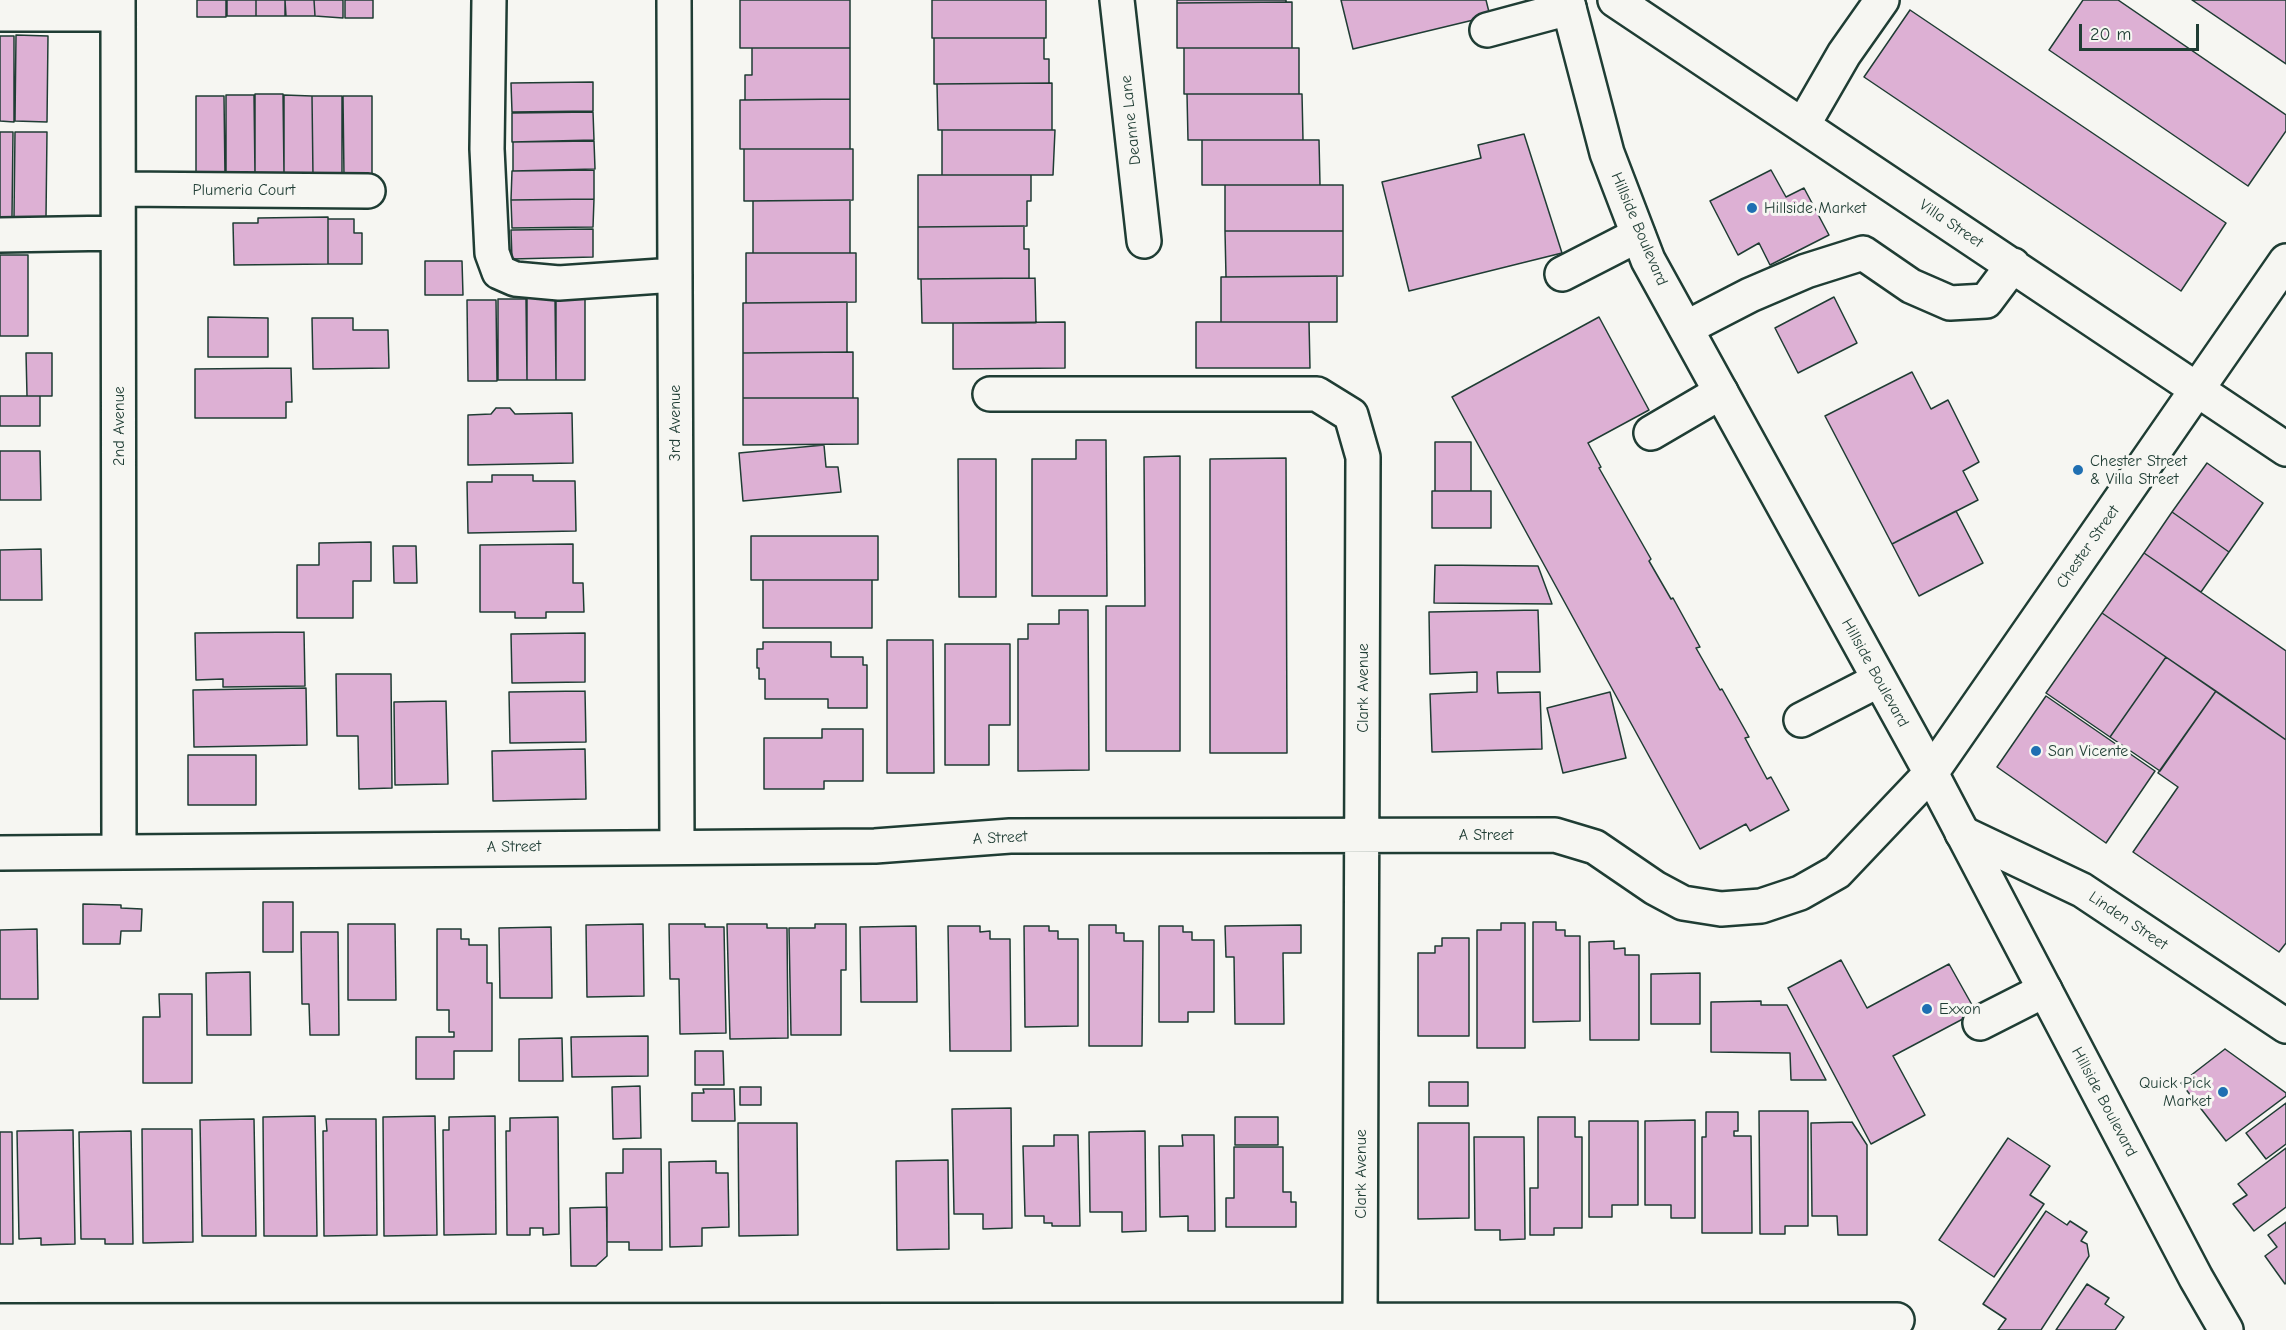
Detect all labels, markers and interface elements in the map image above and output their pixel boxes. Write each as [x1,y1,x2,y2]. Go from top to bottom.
scale bar [2082,12,2202,50]
text: 20 m [2090,24,2131,45]
street label: Deanne Lane [1117,74,1145,166]
street label: Hillside Boulevard [1606,169,1672,289]
street label: Plumeria Court [193,180,295,200]
street label: Villa Street [1915,196,1987,252]
place label: Hillside Market [1764,198,1866,218]
marker: Hillside Market [1745,201,1759,215]
street label: 3rd Avenue [665,385,685,461]
street label: 2nd Avenue [109,386,129,466]
place label: Chester Street & Villa Street [2090,451,2187,489]
marker: Chester Street & Villa Street [2071,463,2085,477]
street label: Chester Street [2052,502,2124,592]
street label: Hillside Boulevard [1837,615,1913,731]
street label: Clark Avenue [1353,643,1373,733]
place label: San Vicente [2048,741,2128,761]
marker: San Vicente [2029,744,2043,758]
street label: A Street [1459,825,1513,845]
street label: A Street [972,827,1028,849]
street label: A Street [486,837,542,857]
street label: Linden Street [2085,888,2171,954]
place label: Exxon [1939,999,1981,1019]
marker: Exxon [1920,1002,1934,1016]
street label: Hillside Boulevard [2067,1044,2141,1160]
place label: Quick Pick Market [2139,1073,2211,1111]
marker: Quick Pick Market [2216,1085,2230,1099]
street label: Clark Avenue [1351,1129,1371,1219]

